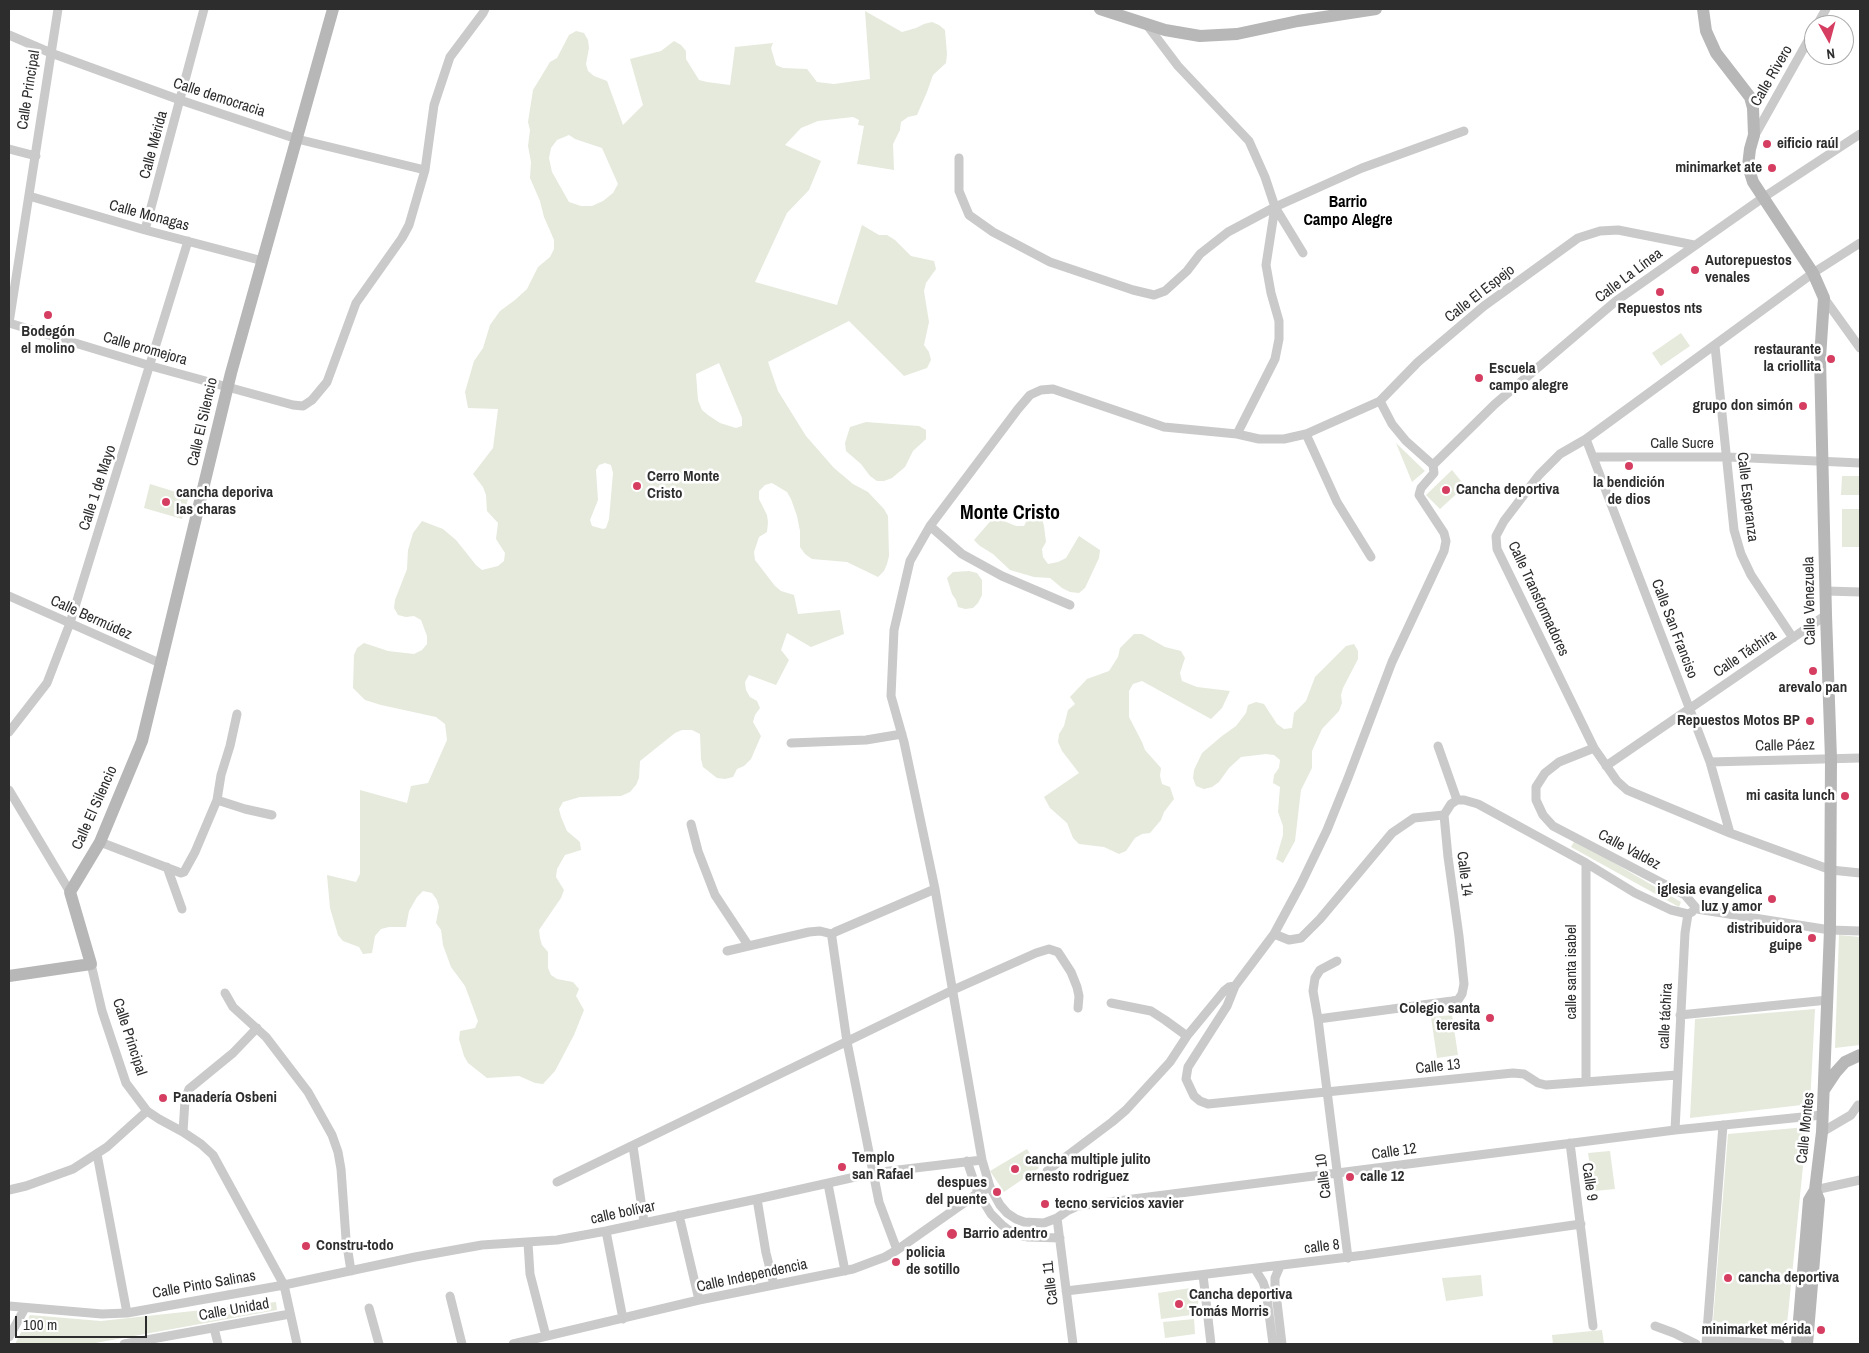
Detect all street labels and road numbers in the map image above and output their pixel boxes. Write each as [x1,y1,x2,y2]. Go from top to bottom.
street label: Calle Rivero [1747,42,1797,110]
street label: Calle Principal [14,49,44,131]
street label: Calle democracia [171,75,267,121]
street label: Calle Mérida [136,109,172,181]
street label: Calle Monagas [107,197,191,235]
street label: Calle La Línea [1592,245,1666,307]
street label: Calle El Espejo [1442,261,1518,327]
street label: Calle promejora [101,328,189,370]
street label: Calle El Silencio [184,376,222,468]
street label: Calle Sucre [1650,435,1714,453]
street label: Calle 1 de Mayo [76,443,120,533]
street label: Calle Esperanza [1733,451,1761,543]
street label: Calle Transformadores [1504,539,1572,659]
street label: Calle Venezuela [1800,556,1820,646]
street label: Calle San Franciso [1647,577,1701,681]
street label: Calle Bermúdez [47,592,135,644]
street label: Calle Táchira [1710,626,1780,682]
street label: Calle Páez [1755,736,1815,756]
street label: Calle El Silencio [68,763,122,853]
street label: Calle Valdez [1595,826,1663,874]
street label: Calle 14 [1452,851,1476,897]
street label: calle santa isabel [1563,924,1581,1020]
street label: calle táchira [1655,982,1677,1050]
street label: Calle Principal [108,996,150,1078]
street label: Calle 13 [1415,1056,1461,1078]
street label: Calle Montes [1793,1091,1819,1165]
street label: Calle 12 [1370,1140,1418,1164]
street label: Calle 10 [1312,1153,1336,1199]
street label: Calle 9 [1577,1162,1601,1202]
street label: calle bolívar [589,1197,657,1229]
street label: calle 8 [1303,1236,1341,1258]
street label: Calle Independencia [695,1255,809,1297]
street label: Calle 11 [1039,1260,1063,1306]
street label: Calle Pinto Salinas [151,1267,257,1303]
street label: Calle Unidad [197,1295,271,1325]

